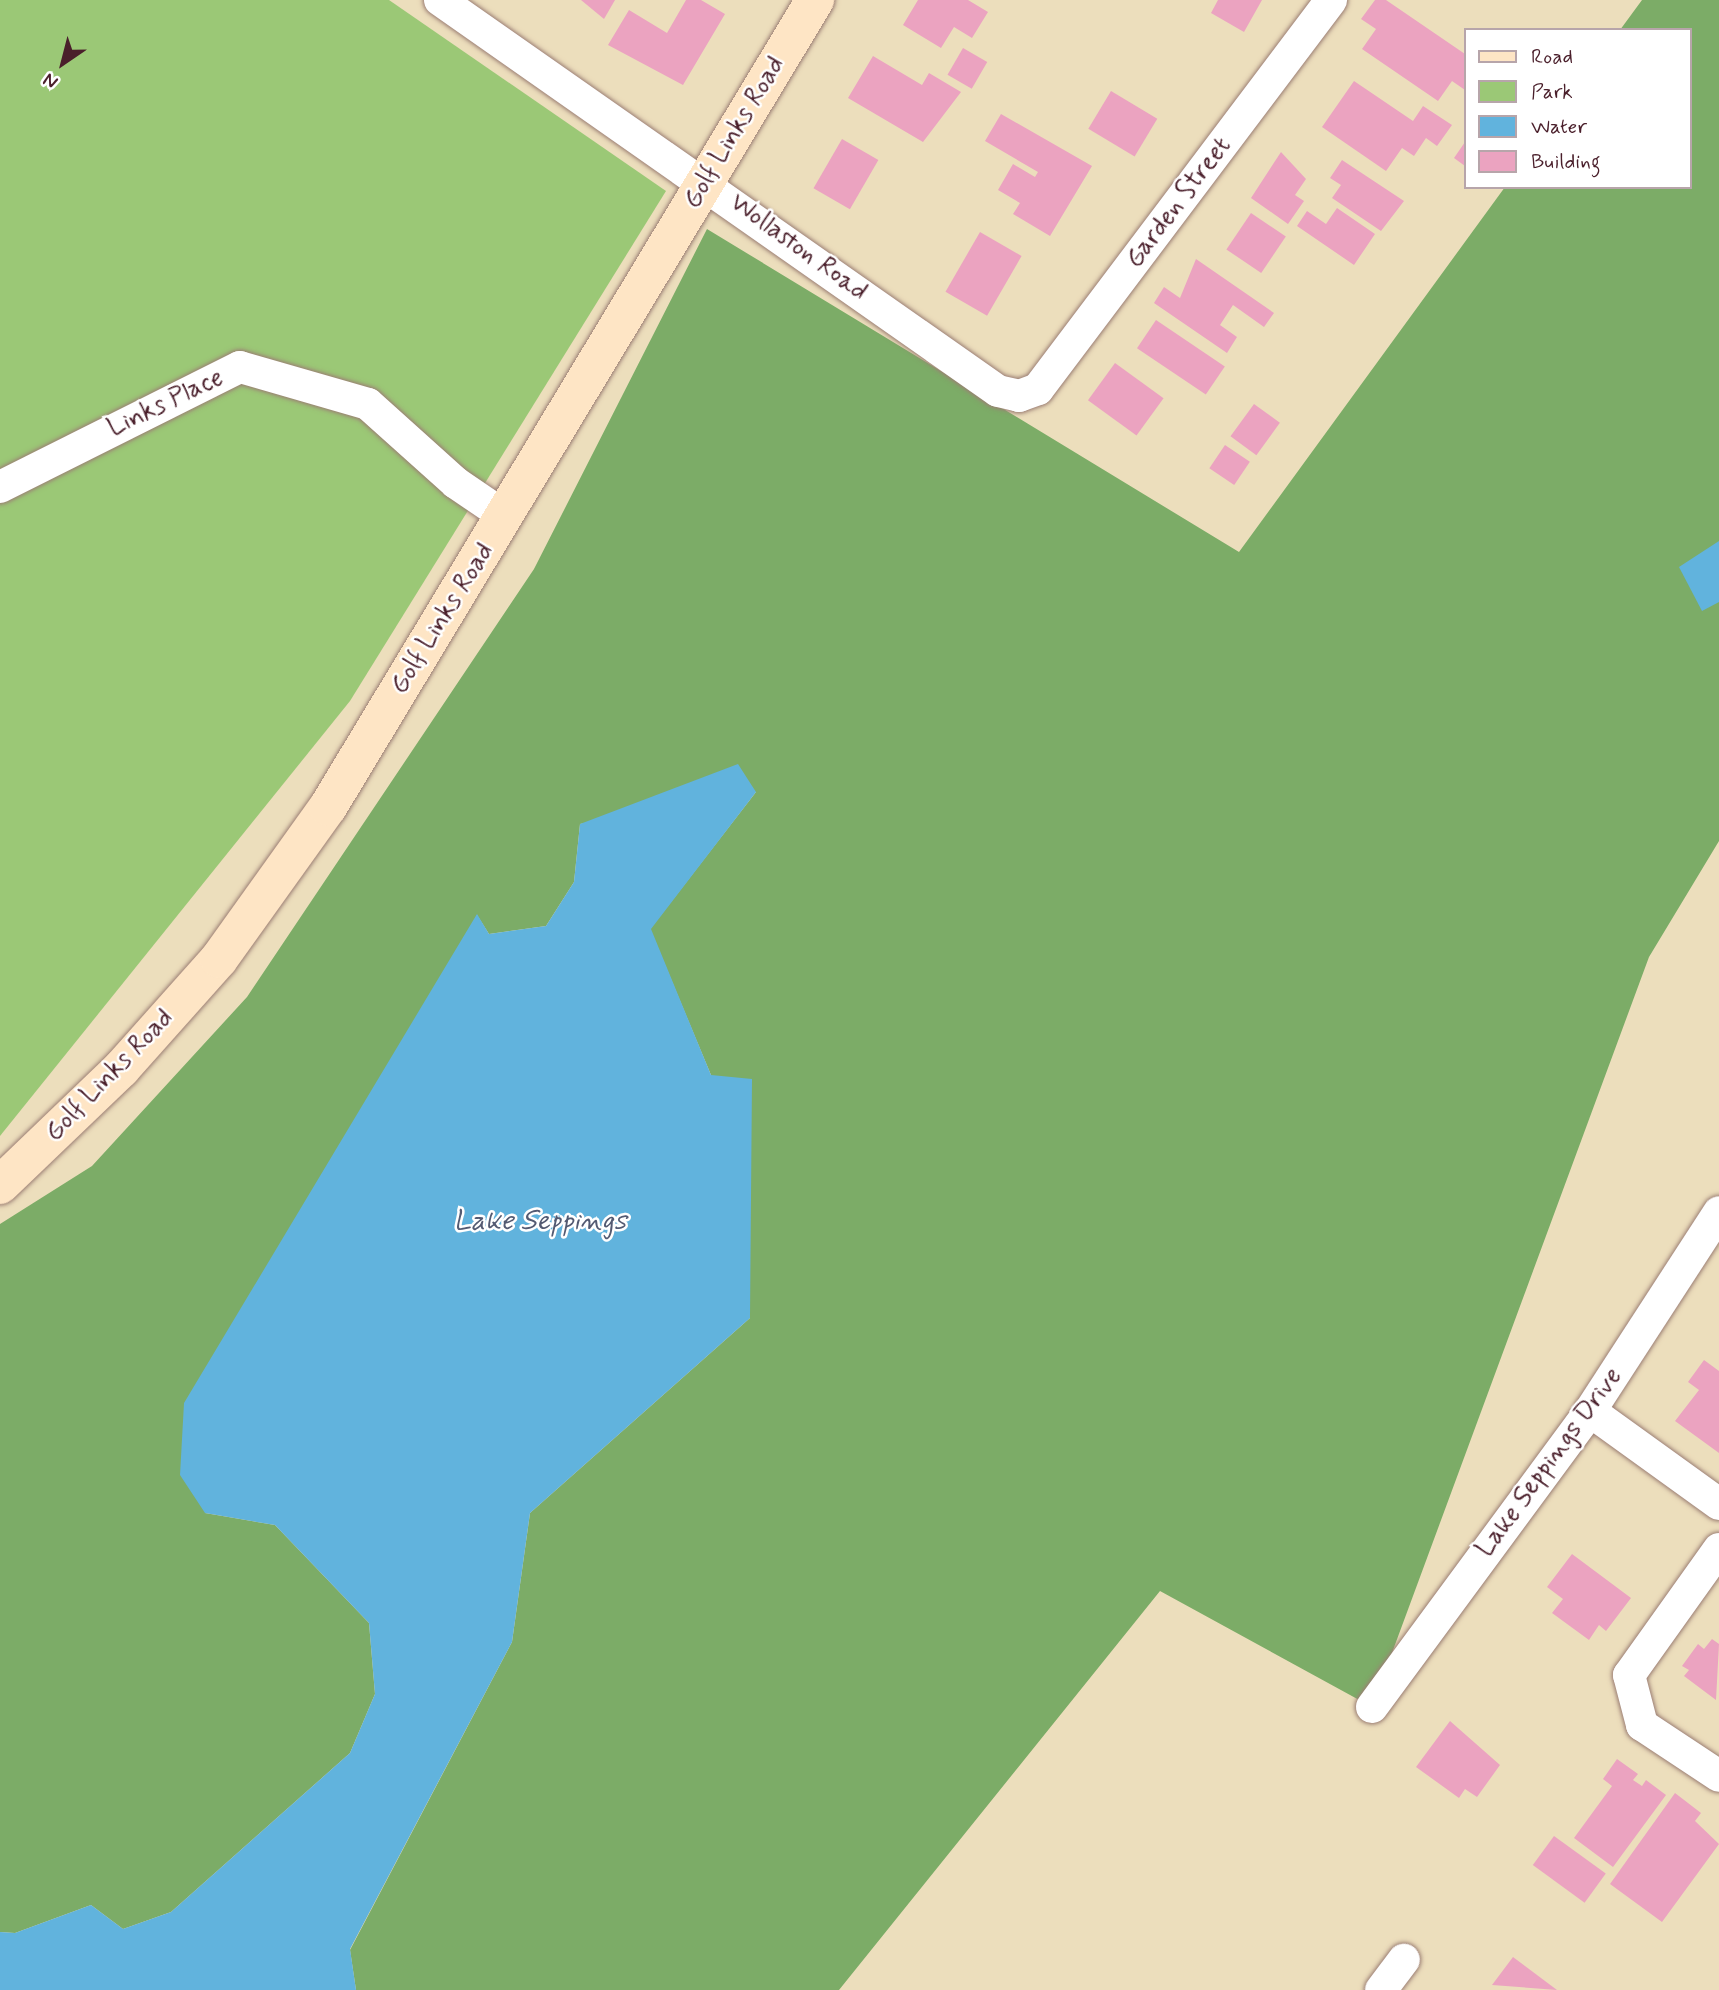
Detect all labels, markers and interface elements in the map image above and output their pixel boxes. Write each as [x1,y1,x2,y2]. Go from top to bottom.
north arrow [28,28,98,98]
legend [1464,28,1691,189]
text: Road [1531,43,1573,71]
street label: Golf Links Road [677,51,793,215]
text: N [38,67,63,94]
text: Park [1531,78,1573,106]
text: Water [1531,113,1587,141]
street label: Garden Street [1119,130,1239,276]
text: Building [1531,148,1601,176]
street label: Wollaston Road [724,189,872,307]
street label: Links Place [103,363,229,445]
street label: Golf Links Road [384,538,502,700]
street label: Golf Links Road [39,1003,181,1149]
water label: Lake Seppings [457,1205,623,1239]
street label: Lake Seppings Drive [1473,1366,1627,1560]

